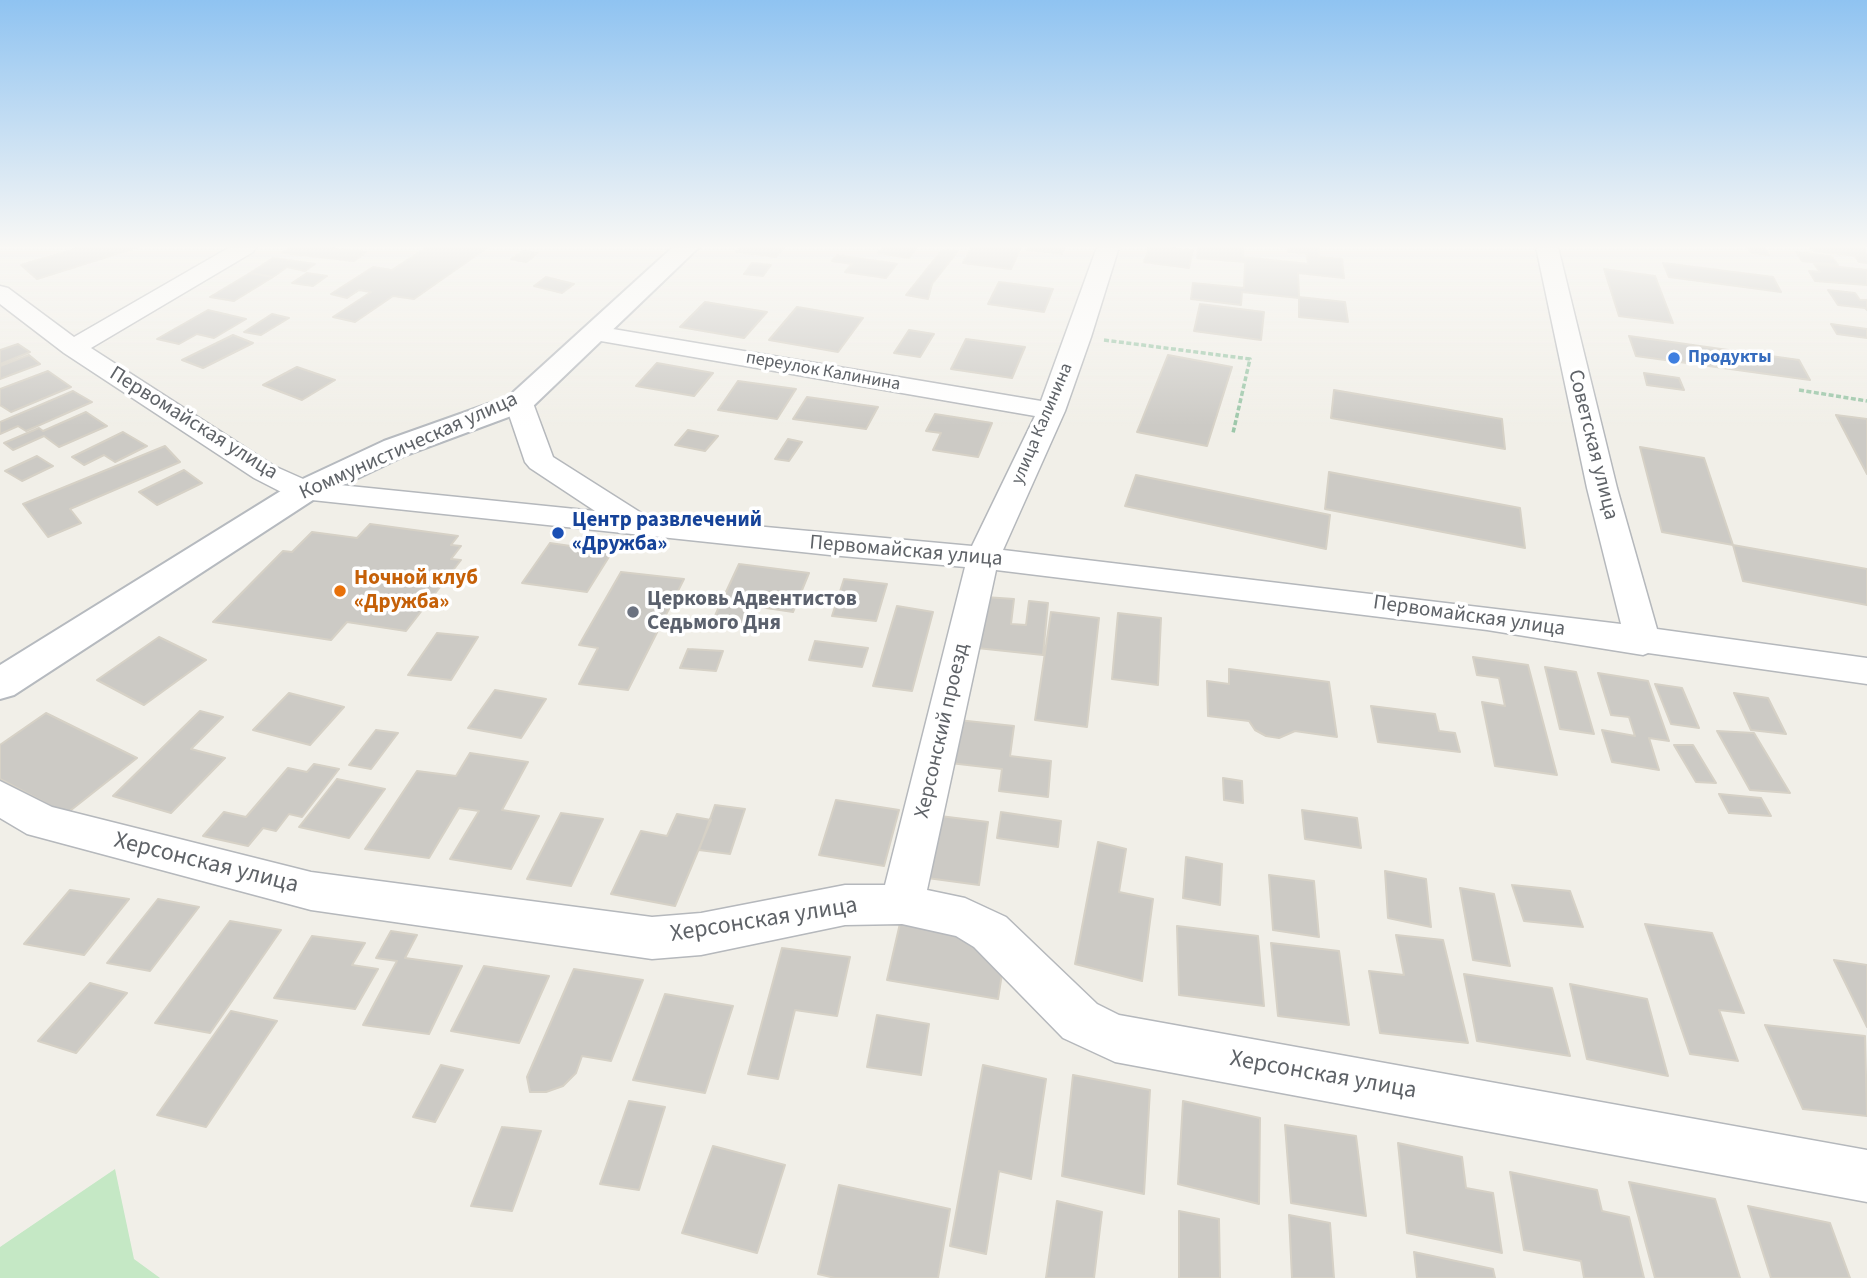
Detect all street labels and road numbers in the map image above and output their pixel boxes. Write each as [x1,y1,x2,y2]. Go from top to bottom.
street label: переулок Калинина [744,348,902,396]
street label: улица Калинина [1008,360,1078,488]
street label: Первомайская улица [104,362,282,486]
street label: Советская улица [1561,367,1623,523]
street label: Коммунистическая улица [296,388,522,506]
street label: Первомайская улица [808,531,1004,573]
street label: Первомайская улица [1371,591,1567,643]
street label: Херсонский проезд [911,641,975,821]
street label: Херсонская улица [111,827,301,901]
street label: Херсонская улица [668,892,860,950]
street label: Херсонская улица [1227,1045,1419,1107]

